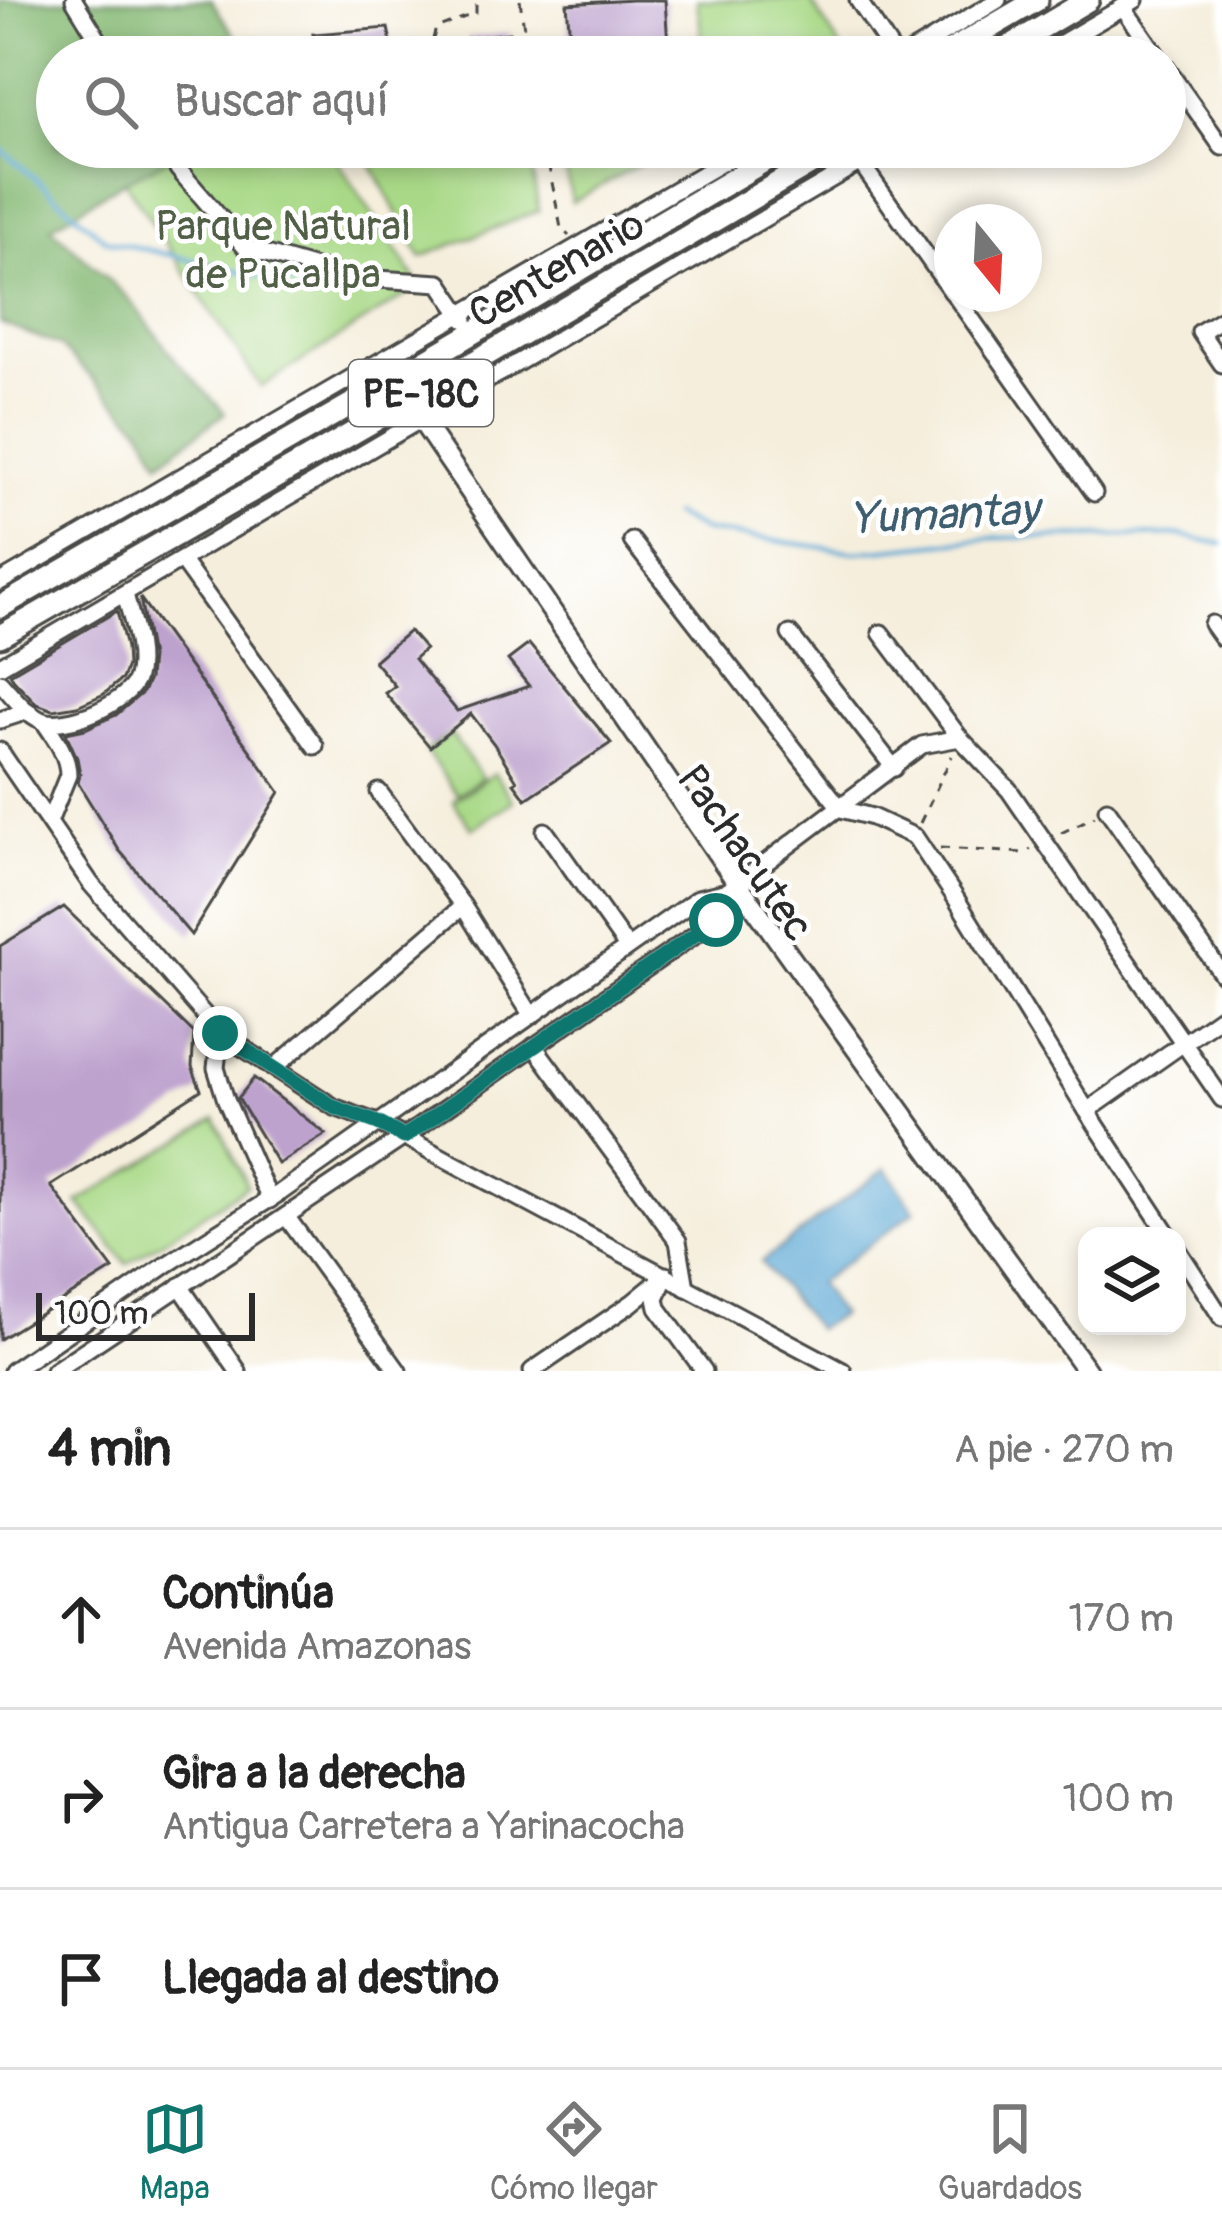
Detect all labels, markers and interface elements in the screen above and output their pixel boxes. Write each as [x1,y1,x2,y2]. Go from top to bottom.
search box [36,36,1186,168]
icon: search [78,69,144,135]
text: Buscar aquí [174,74,389,130]
street label: Centenario [460,199,654,341]
park label: Parque Natural de Pucallpa [155,201,411,301]
north arrow [934,204,1042,312]
road number: PE-18C [349,360,493,426]
water label: Yumantay [848,482,1046,548]
street label: Pachacutec [665,755,824,951]
route start [689,893,743,947]
route end [193,1006,247,1060]
map controls [1078,1227,1186,1335]
button: layers [1078,1227,1186,1335]
scale bar [36,1287,255,1340]
text: 100 m [54,1293,148,1334]
text: 4 min [48,1417,171,1481]
text: A pie · 270 m [954,1425,1174,1474]
text: Continúa [162,1566,334,1622]
icon: ahead [48,1586,114,1652]
text: 170 m [1068,1594,1174,1643]
text: Avenida Amazonas [162,1622,472,1671]
text: Gira a la derecha [162,1746,466,1802]
icon: right [48,1766,114,1832]
text: 100 m [1062,1774,1174,1823]
text: Antigua Carretera a Yarinacocha [162,1802,685,1851]
icon: arrive [48,1946,114,2012]
text: Llegada al destino [162,1951,499,2007]
tab: Mapa [140,2096,210,2209]
tab: Cómo llegar [490,2096,658,2209]
tab: Guardados [938,2096,1082,2209]

